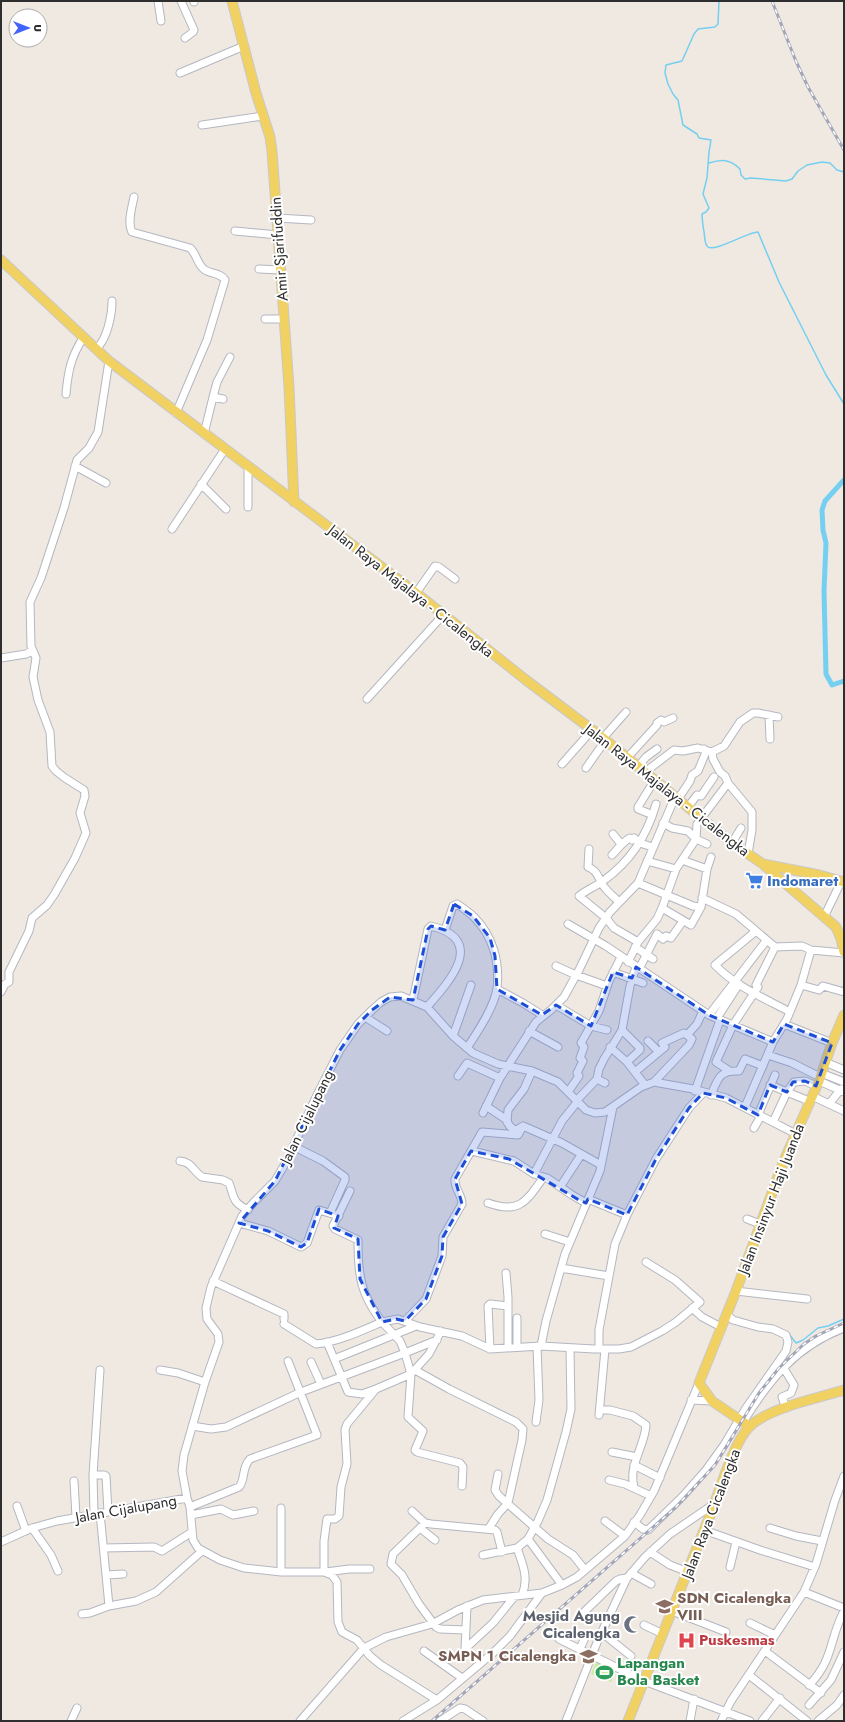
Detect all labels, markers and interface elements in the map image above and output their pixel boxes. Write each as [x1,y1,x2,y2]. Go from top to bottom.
north arrow [8,8,48,48]
text: U [30,24,46,32]
street label: Amir Sjarifuddin [264,196,294,302]
street label: Jalan Raya Majalaya - Cicalengka [322,518,498,663]
street label: Jalan Raya Majalaya - Cicalengka [578,717,754,862]
place label: Indomaret [767,870,838,892]
supermarket icon: Indomaret [744,871,764,891]
street label: Jalan Cijalupang [274,1066,339,1170]
street label: Jalan Insinyur Haji Juanda [731,1121,810,1279]
street label: Jalan Raya Cicalengka [675,1446,746,1584]
street label: Jalan Cijalupang [72,1489,178,1529]
place label: SDN Cicalengka VIII [676,1587,791,1626]
school or university icon: SDN Cicalengka VIII [654,1597,674,1617]
place label: Mesjid Agung Cicalengka [523,1605,620,1644]
mosque icon: Mesjid Agung Cicalengka [623,1615,643,1635]
place label: Puskesmas [699,1629,775,1651]
hospital icon: Puskesmas [676,1630,696,1650]
place label: SMPN 1 Cicalengka [438,1645,576,1667]
school or university icon: SMPN 1 Cicalengka [579,1646,599,1666]
place label: Lapangan Bola Basket [617,1652,699,1691]
sports icon: Lapangan Bola Basket [594,1662,614,1682]

